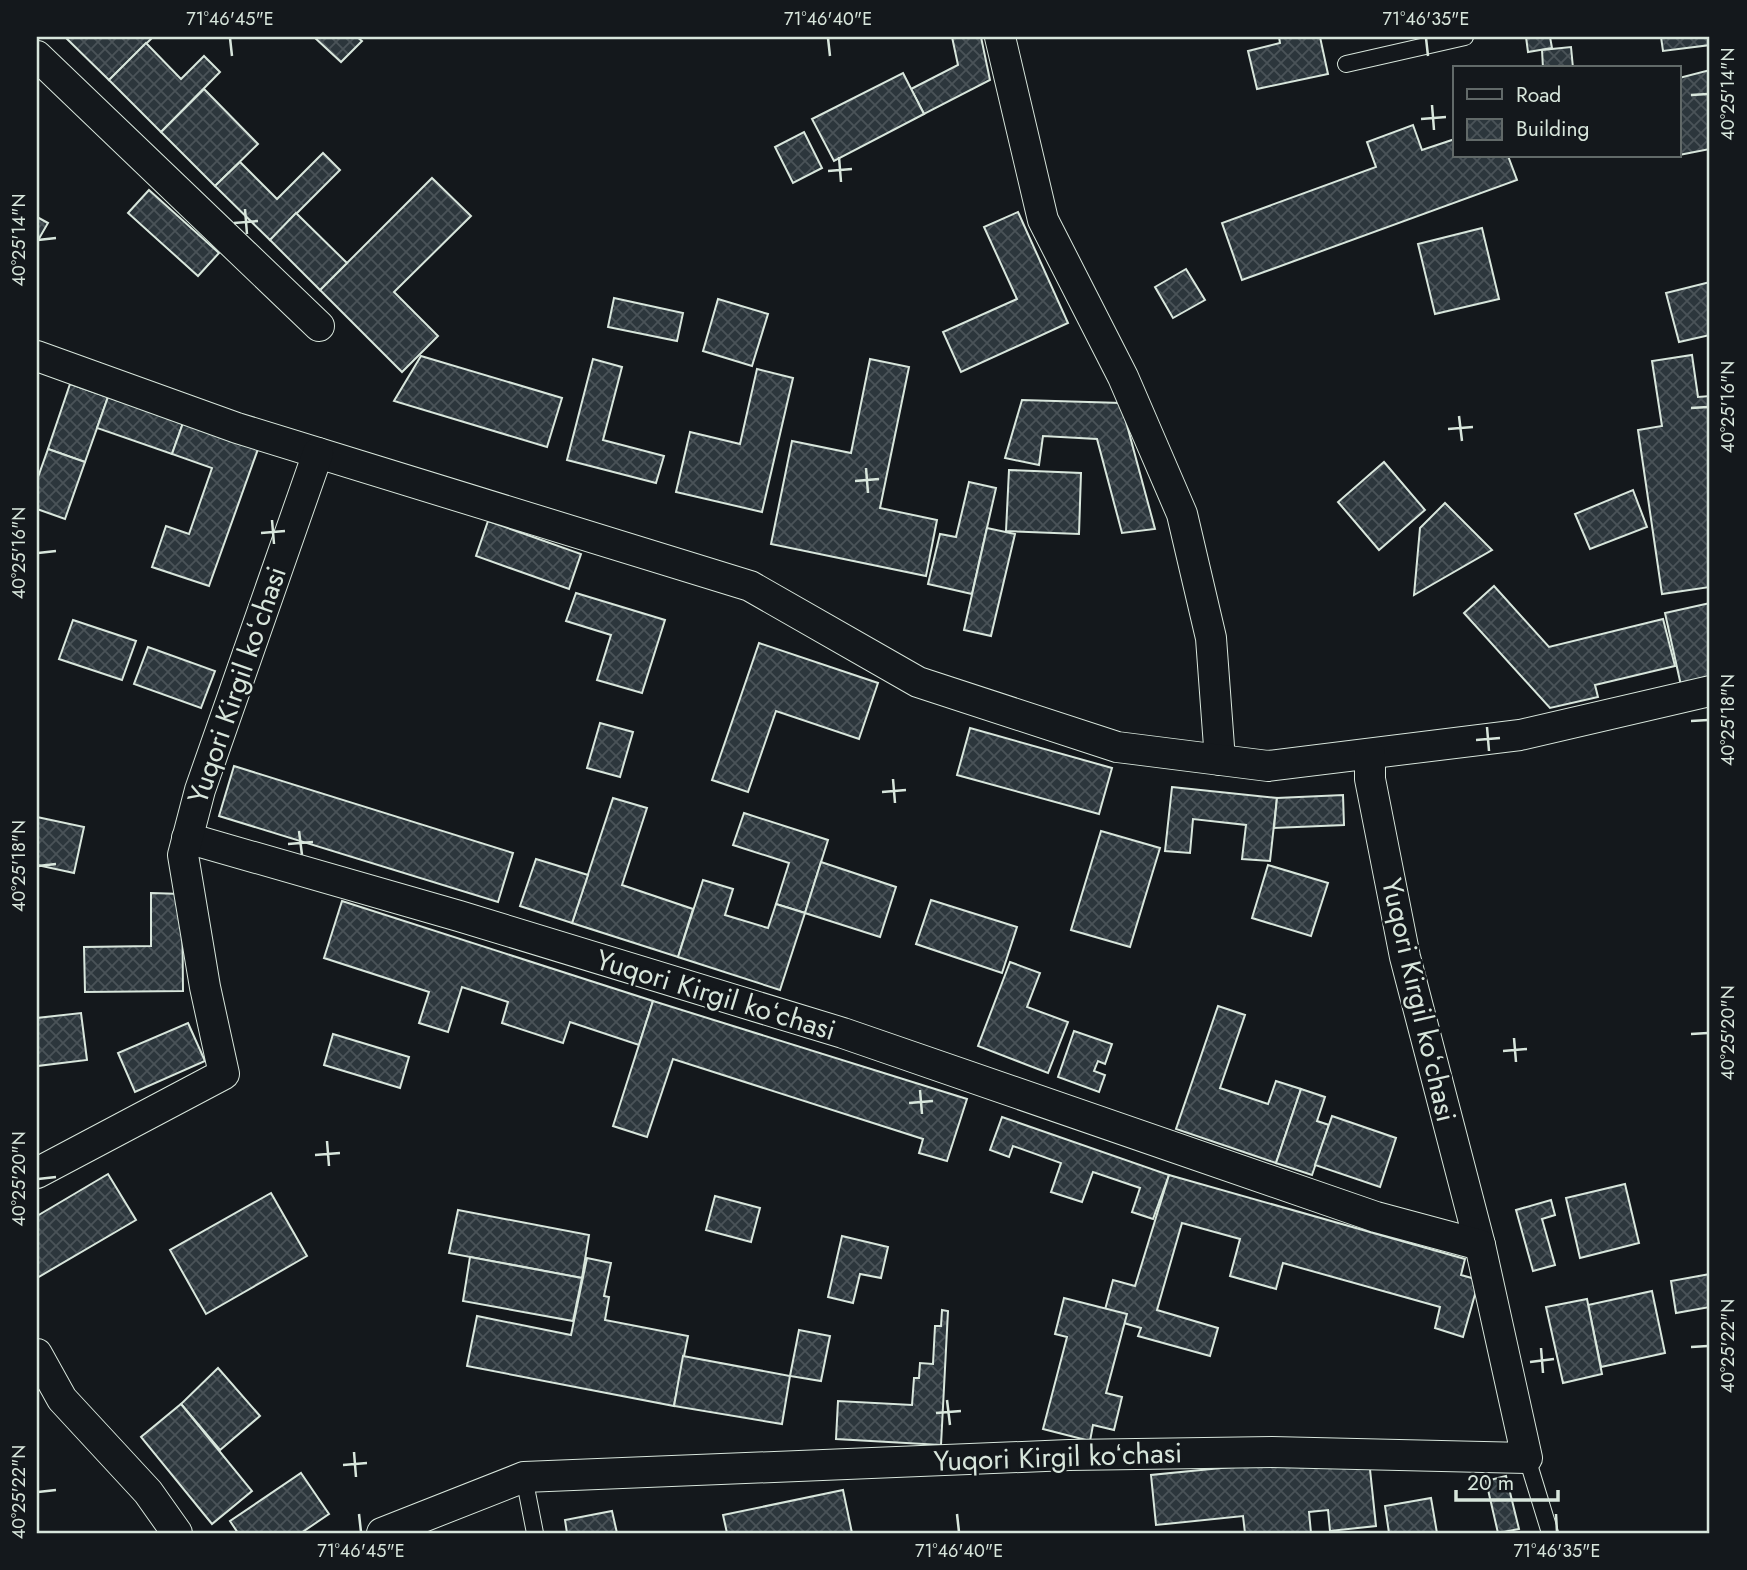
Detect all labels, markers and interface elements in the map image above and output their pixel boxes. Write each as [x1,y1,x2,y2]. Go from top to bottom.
text: 71°46'45"E [186,6,274,32]
text: 71°46'40"E [784,6,872,32]
text: 71°46'35"E [1383,6,1469,32]
text: 40°25'14"N [1715,48,1741,140]
legend [1453,66,1680,158]
text: Road [1516,80,1561,110]
text: Building [1516,114,1589,144]
text: 40°25'14"N [6,194,32,286]
text: 40°25'16"N [1715,361,1741,453]
text: 40°25'16"N [6,507,32,599]
street label: Yuqori Kirgil koʻchasi [177,561,297,809]
text: 40°25'18"N [1715,674,1741,766]
text: 40°25'18"N [6,820,32,912]
street label: Yuqori Kirgil koʻchasi [1371,874,1467,1126]
street label: Yuqori Kirgil koʻchasi [591,939,841,1051]
text: 40°25'20"N [1715,985,1741,1081]
text: 40°25'20"N [6,1131,32,1227]
text: 40°25'22"N [1715,1299,1741,1393]
street label: Yuqori Kirgil koʻchasi [933,1432,1183,1482]
text: 40°25'22"N [6,1445,32,1539]
scale bar [1456,1458,1558,1502]
text: 20 m [1467,1468,1514,1498]
text: 71°46'45"E [317,1538,405,1564]
text: 71°46'40"E [915,1538,1003,1564]
text: 71°46'35"E [1514,1538,1600,1564]

